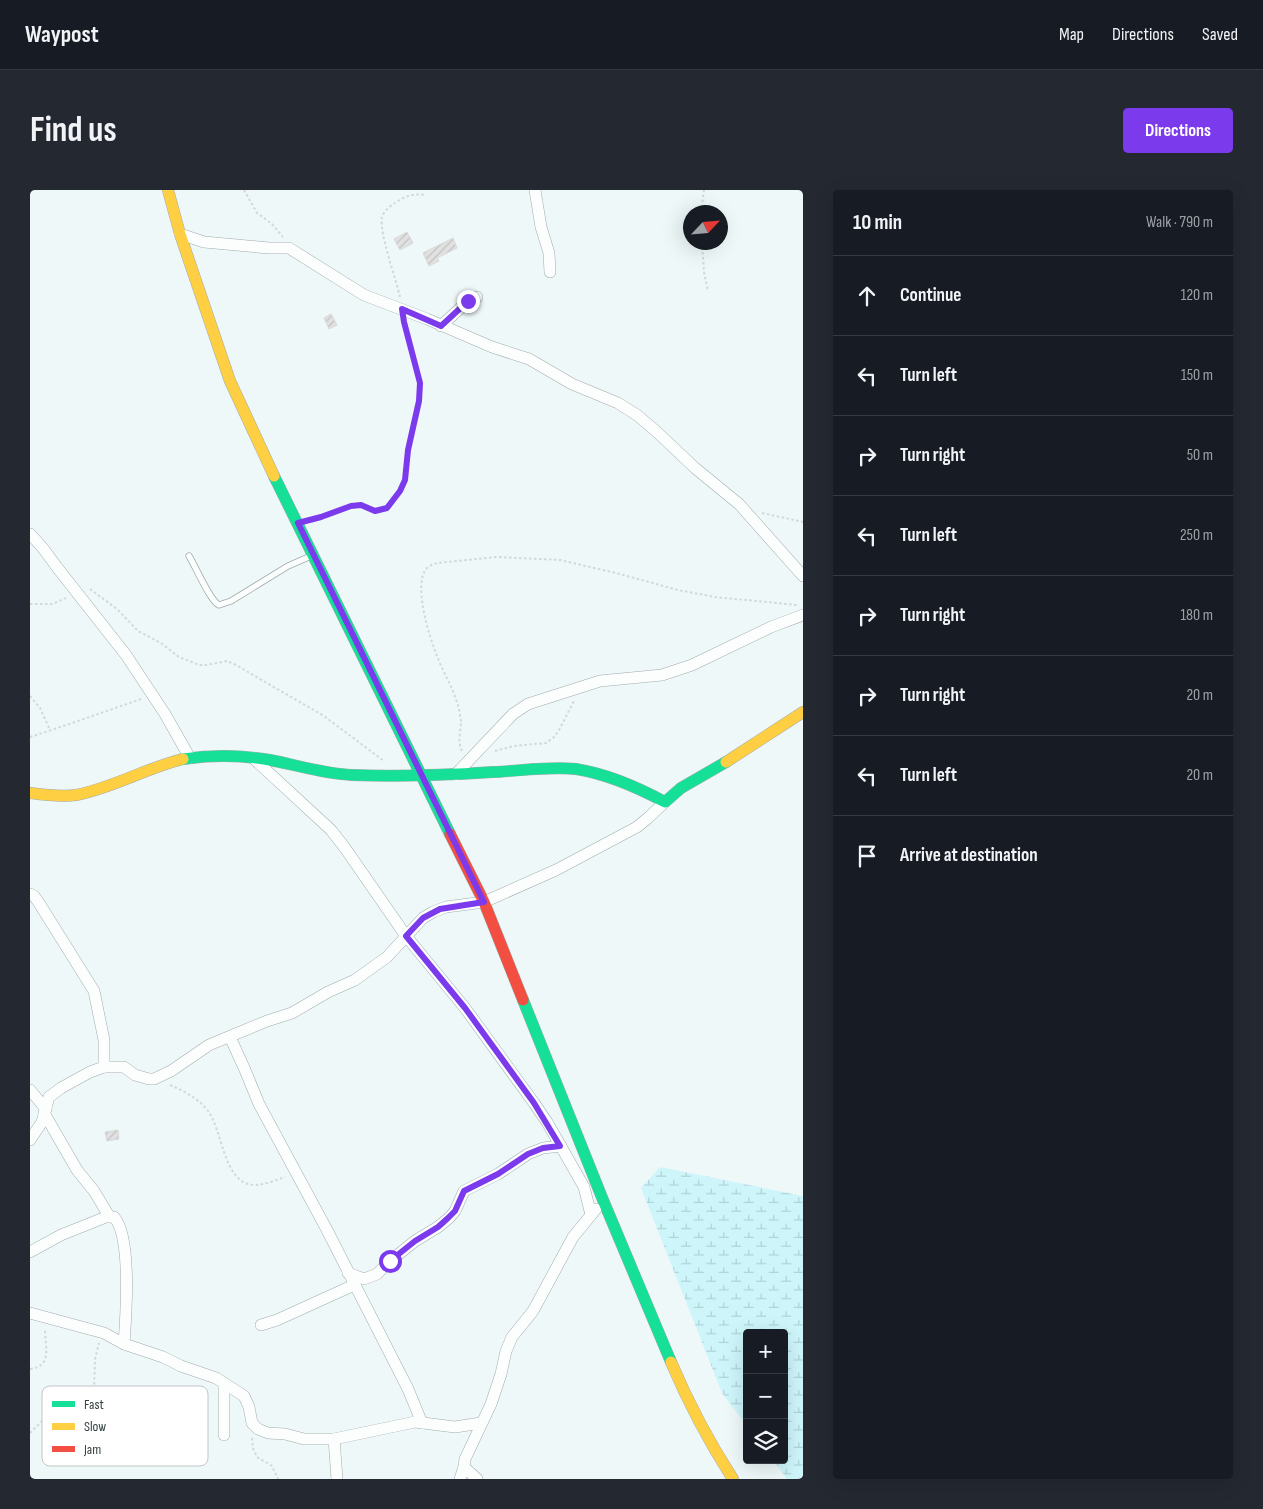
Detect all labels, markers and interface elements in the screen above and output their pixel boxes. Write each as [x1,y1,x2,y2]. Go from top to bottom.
text: Waypost [25,20,99,49]
text: Map [1059,24,1084,45]
text: Directions [1112,24,1174,45]
text: Saved [1202,24,1238,45]
button: Directions [1123,108,1233,153]
text: Find us [30,109,117,152]
north arrow [683,205,728,250]
text: 10 min [853,210,902,235]
text: Walk · 790 m [1146,213,1213,232]
icon: ahead [853,282,881,310]
text: Continue [900,284,961,307]
text: 120 m [1181,286,1213,305]
route end [457,290,480,313]
icon: left [853,362,881,390]
text: Turn left [900,364,957,387]
text: 150 m [1181,366,1213,385]
icon: right [853,442,881,470]
text: Turn right [900,444,965,467]
text: 50 m [1187,446,1213,465]
icon: left [853,522,881,550]
text: Turn left [900,524,957,547]
text: 250 m [1180,526,1213,545]
icon: right [853,602,881,630]
text: Turn right [900,604,965,627]
text: 180 m [1180,606,1213,625]
icon: right [853,682,881,710]
text: Turn right [900,684,965,707]
text: 20 m [1186,686,1213,705]
icon: left [853,762,881,790]
text: Turn left [900,764,957,787]
text: 20 m [1186,766,1213,785]
icon: arrive [853,842,881,870]
text: Arrive at destination [900,844,1038,867]
route start [379,1250,402,1273]
map controls [743,1329,788,1464]
button: + [743,1329,788,1374]
button: − [743,1374,788,1419]
legend [42,1386,208,1466]
text: Fast [84,1396,104,1413]
text: Slow [84,1418,106,1435]
button: layers [743,1419,788,1464]
text: Jam [83,1441,101,1458]

